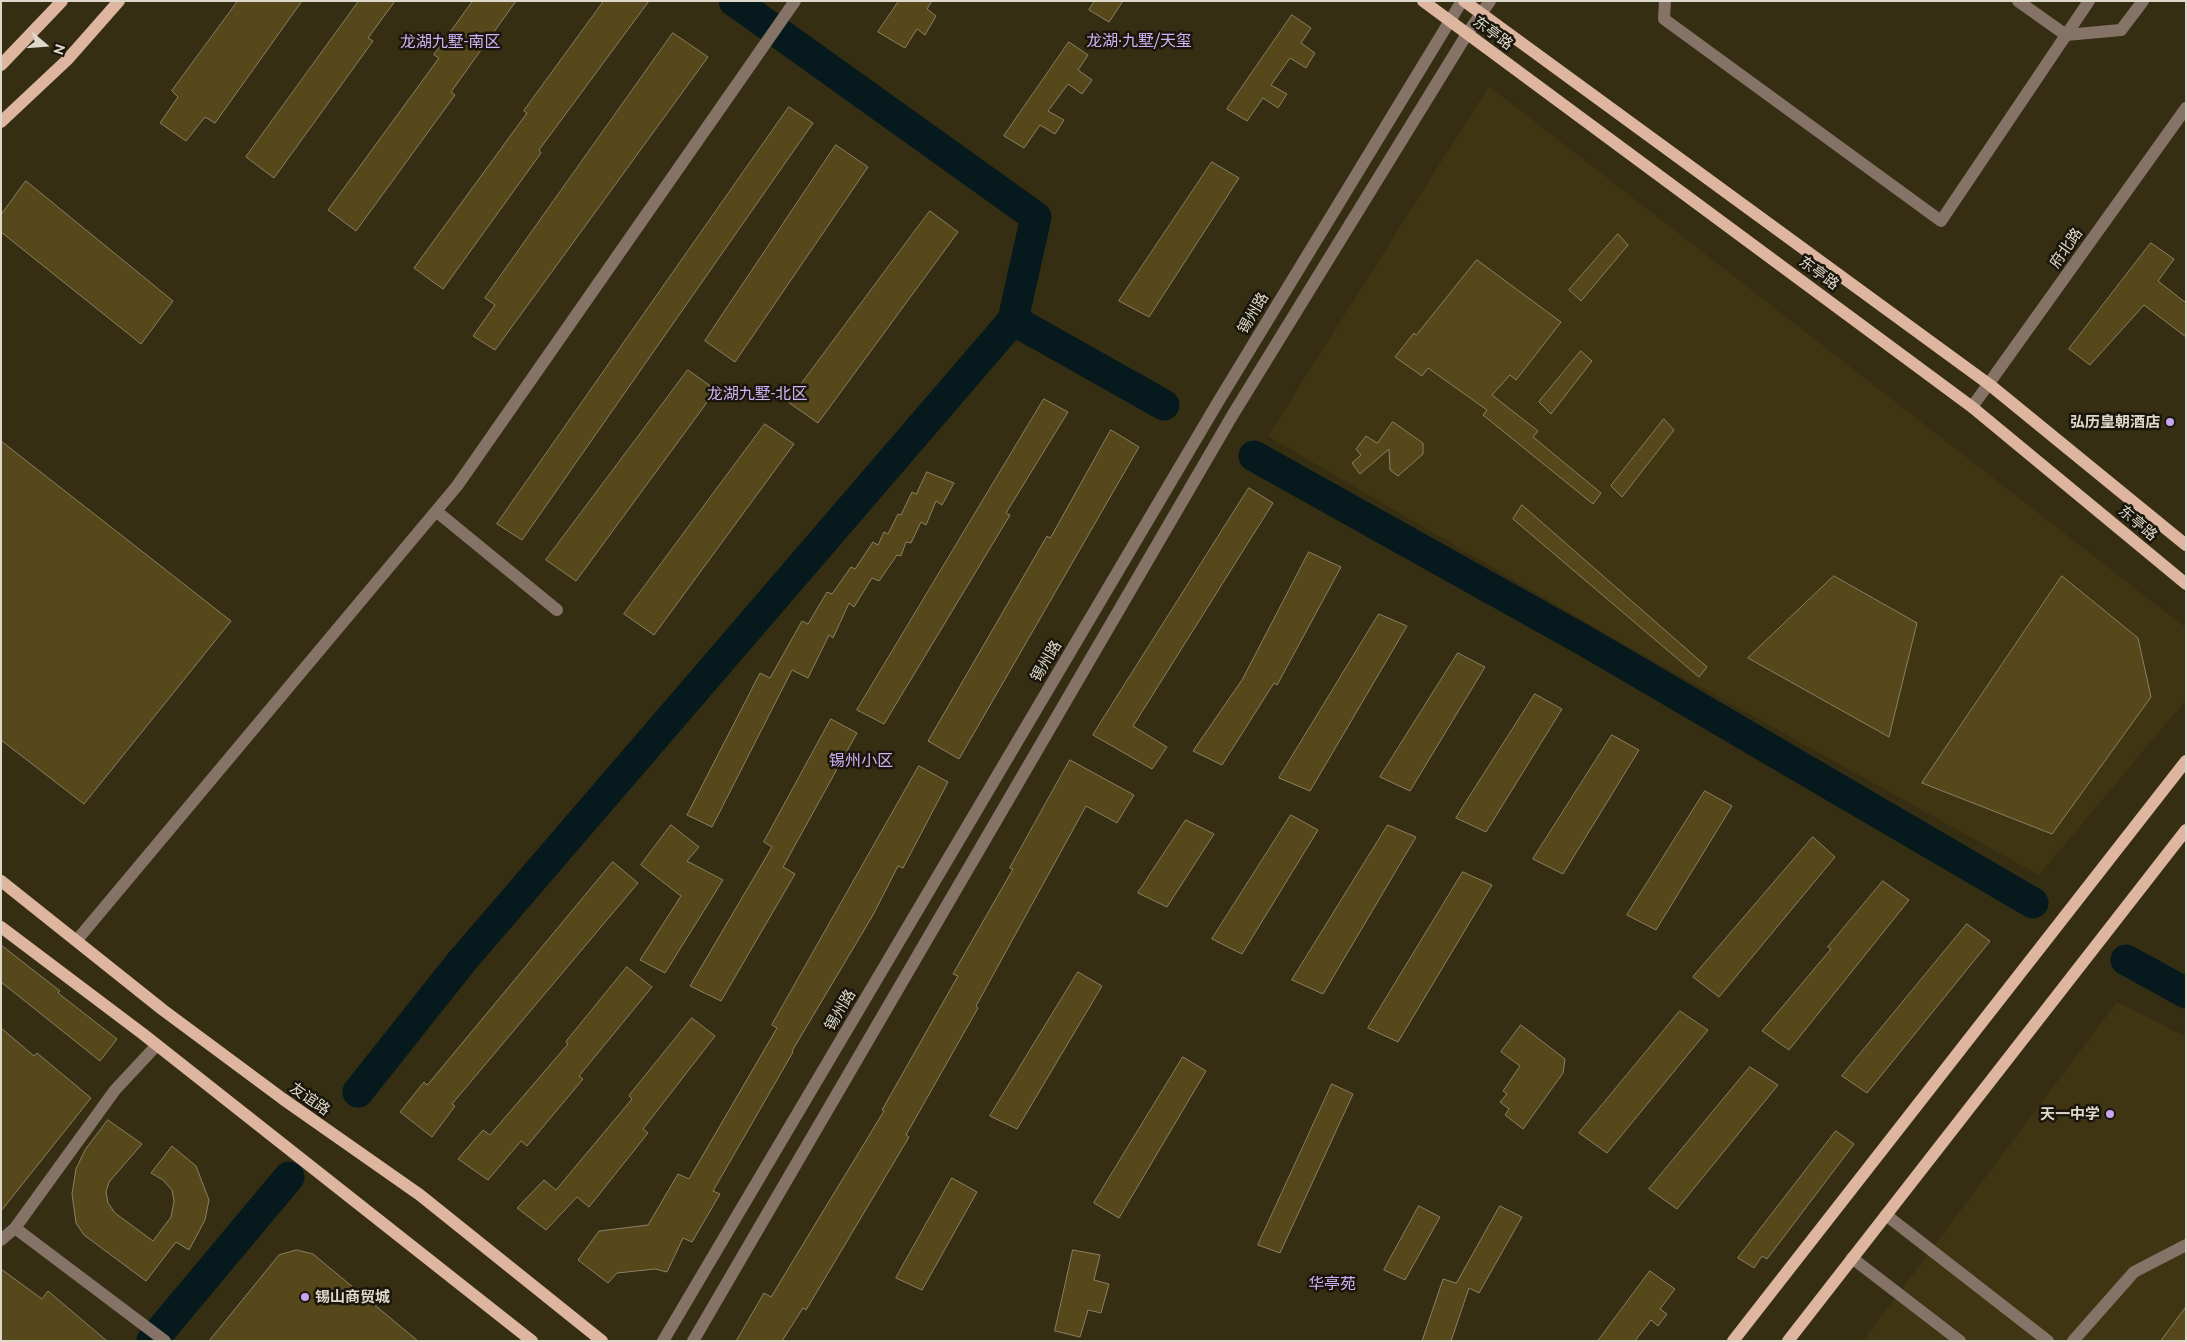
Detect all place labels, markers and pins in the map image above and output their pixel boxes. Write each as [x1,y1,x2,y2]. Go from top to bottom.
place label: 弘历皇朝酒店 [2070,413,2160,431]
marker: 弘历皇朝酒店 [2164,416,2176,428]
place label: 天一中学 [2040,1105,2100,1123]
marker: 天一中学 [2104,1108,2116,1120]
place label: 锡山商贸城 [315,1288,390,1306]
marker: 锡山商贸城 [299,1291,311,1303]

